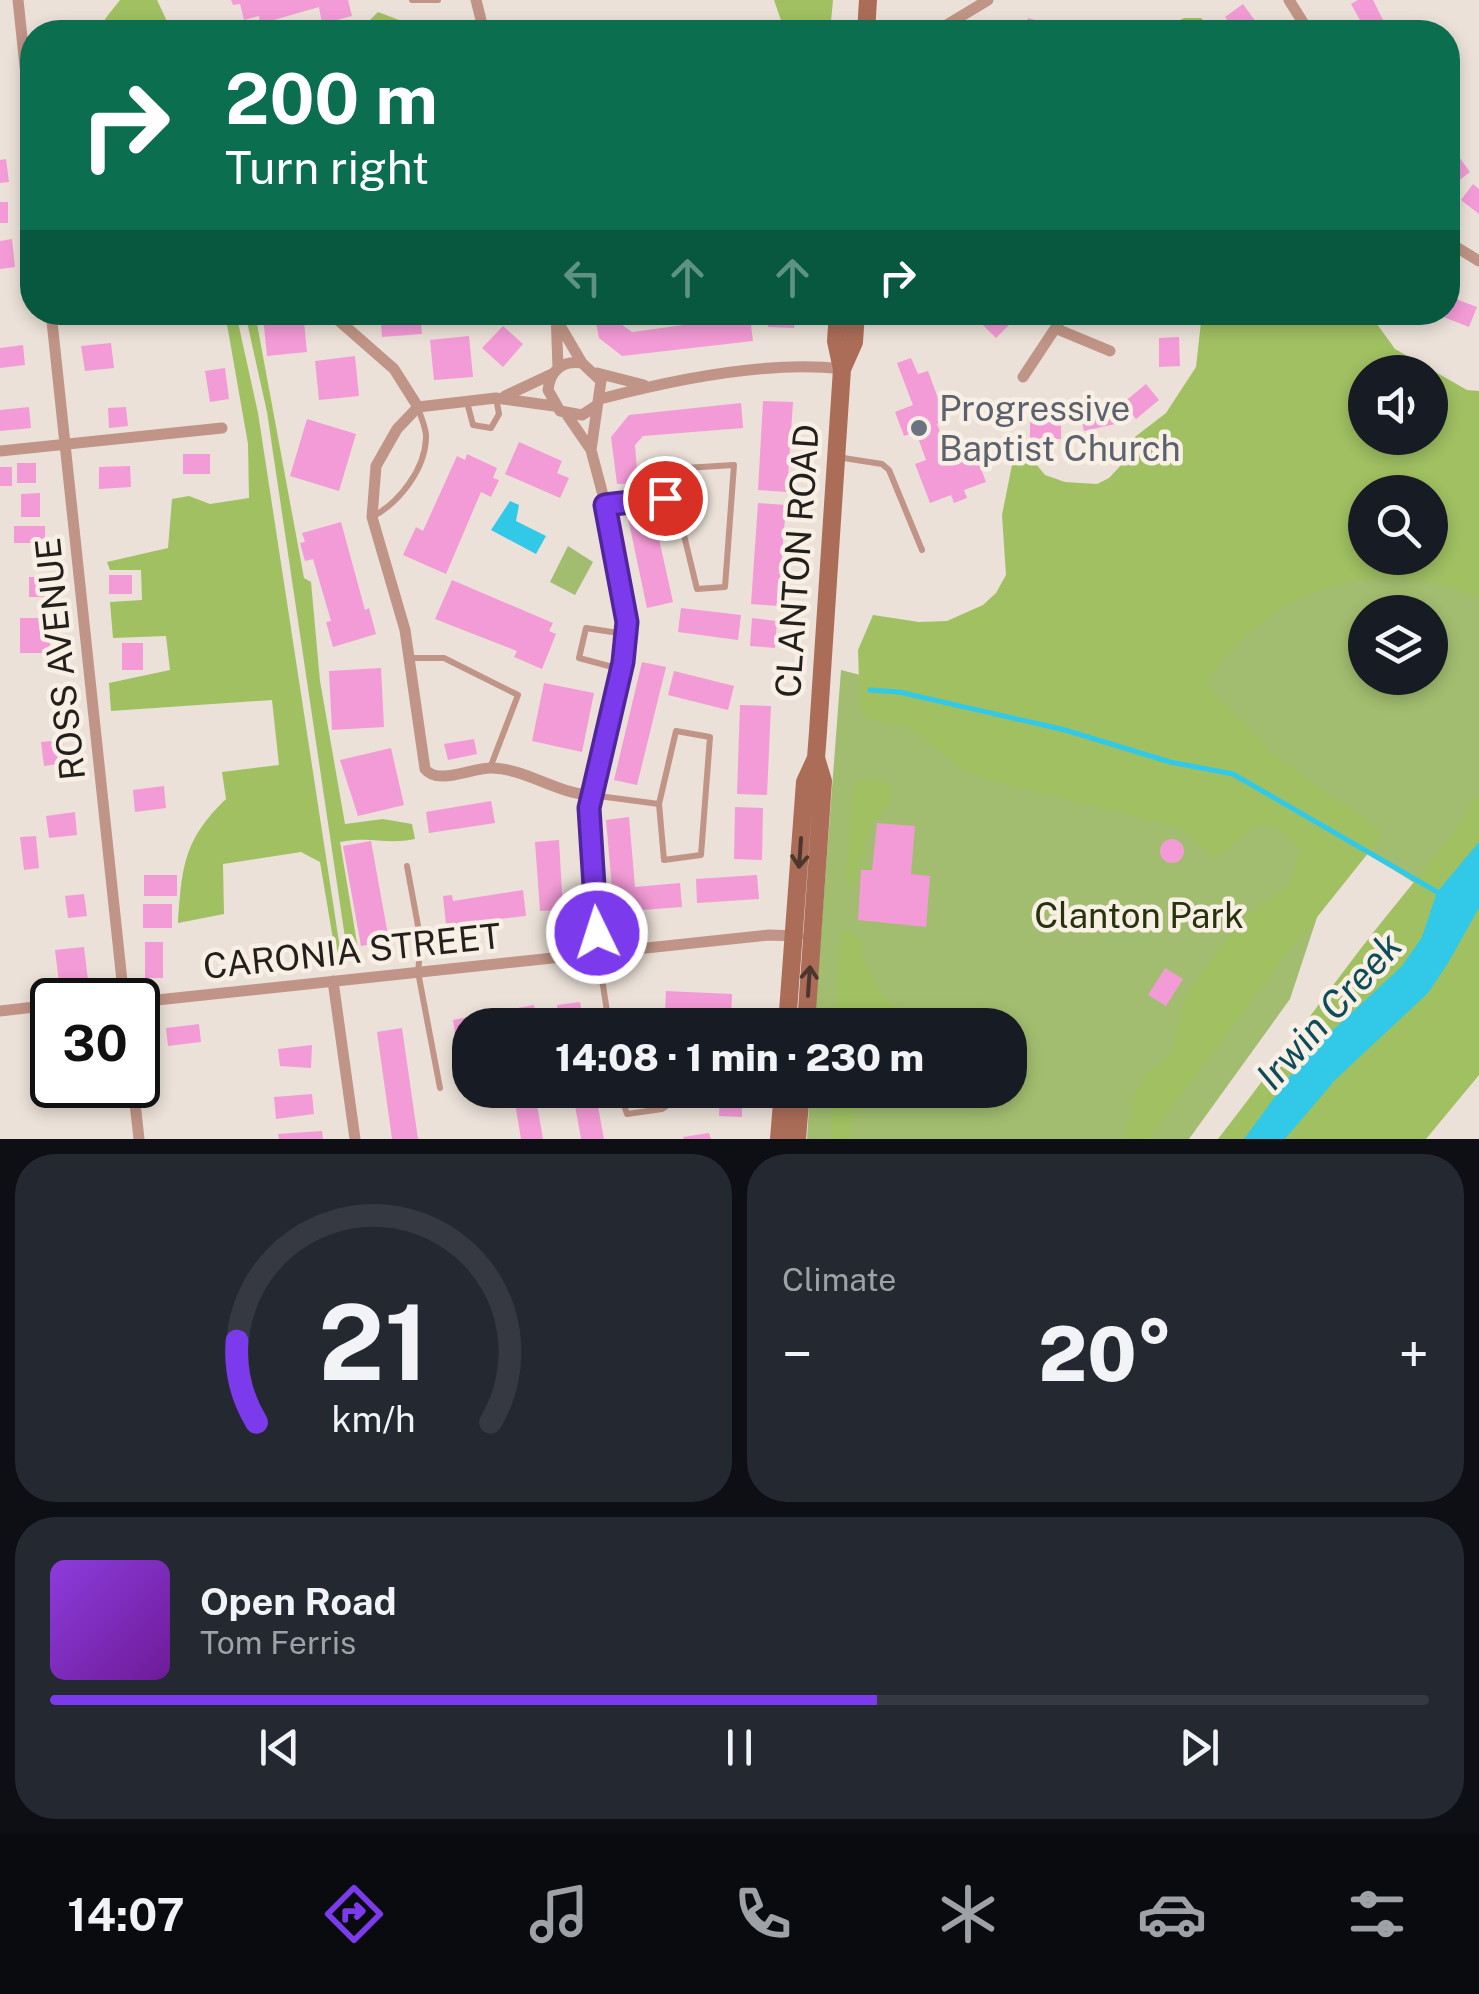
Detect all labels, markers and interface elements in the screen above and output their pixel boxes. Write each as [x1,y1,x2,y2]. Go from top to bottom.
text: 200 m [225,57,438,140]
icon: right [60,60,190,190]
text: Turn right [225,141,429,194]
icon: left [555,250,610,305]
icon: ahead [660,250,715,305]
icon: ahead [765,250,820,305]
icon: right [870,250,925,305]
map controls [1348,355,1448,695]
button: sound [1348,355,1448,455]
place label: Progressive Baptist Church [939,388,1181,469]
marker: Progressive Baptist Church [908,417,930,439]
street label: CLANTON ROAD [767,423,827,699]
pin [623,456,708,541]
icon: arrive [638,471,693,526]
button: search [1348,475,1448,575]
street label: ROSS AVENUE [27,536,93,782]
button: layers [1348,595,1448,695]
one-way arrow [790,836,809,868]
position arrow [545,881,649,985]
park label: Clanton Park [1034,895,1244,936]
street label: CARONIA STREET [201,915,503,987]
water label: Irwin Creek [1247,923,1411,1099]
one-way arrow [799,965,818,997]
speed limit sign: 30 [30,978,160,1108]
text: 14:08 · 1 min · 230 m [555,1035,924,1080]
text: Climate [782,1261,896,1298]
text: 21 [318,1281,429,1403]
text: 20° [1038,1310,1173,1398]
text: − [782,1322,813,1386]
text: + [1398,1322,1429,1386]
text: km/h [331,1398,416,1440]
text: Open Road [200,1579,397,1624]
text: Tom Ferris [200,1624,356,1661]
icon: previous [252,1720,307,1775]
icon: pause [712,1720,767,1775]
icon: next [1172,1720,1227,1775]
icon: directions [319,1879,389,1949]
icon: music [524,1879,594,1949]
icon: phone [728,1879,798,1949]
icon: climate [933,1879,1003,1949]
icon: car [1137,1879,1207,1949]
icon: filters [1342,1879,1412,1949]
text: 14:07 [67,1888,185,1941]

